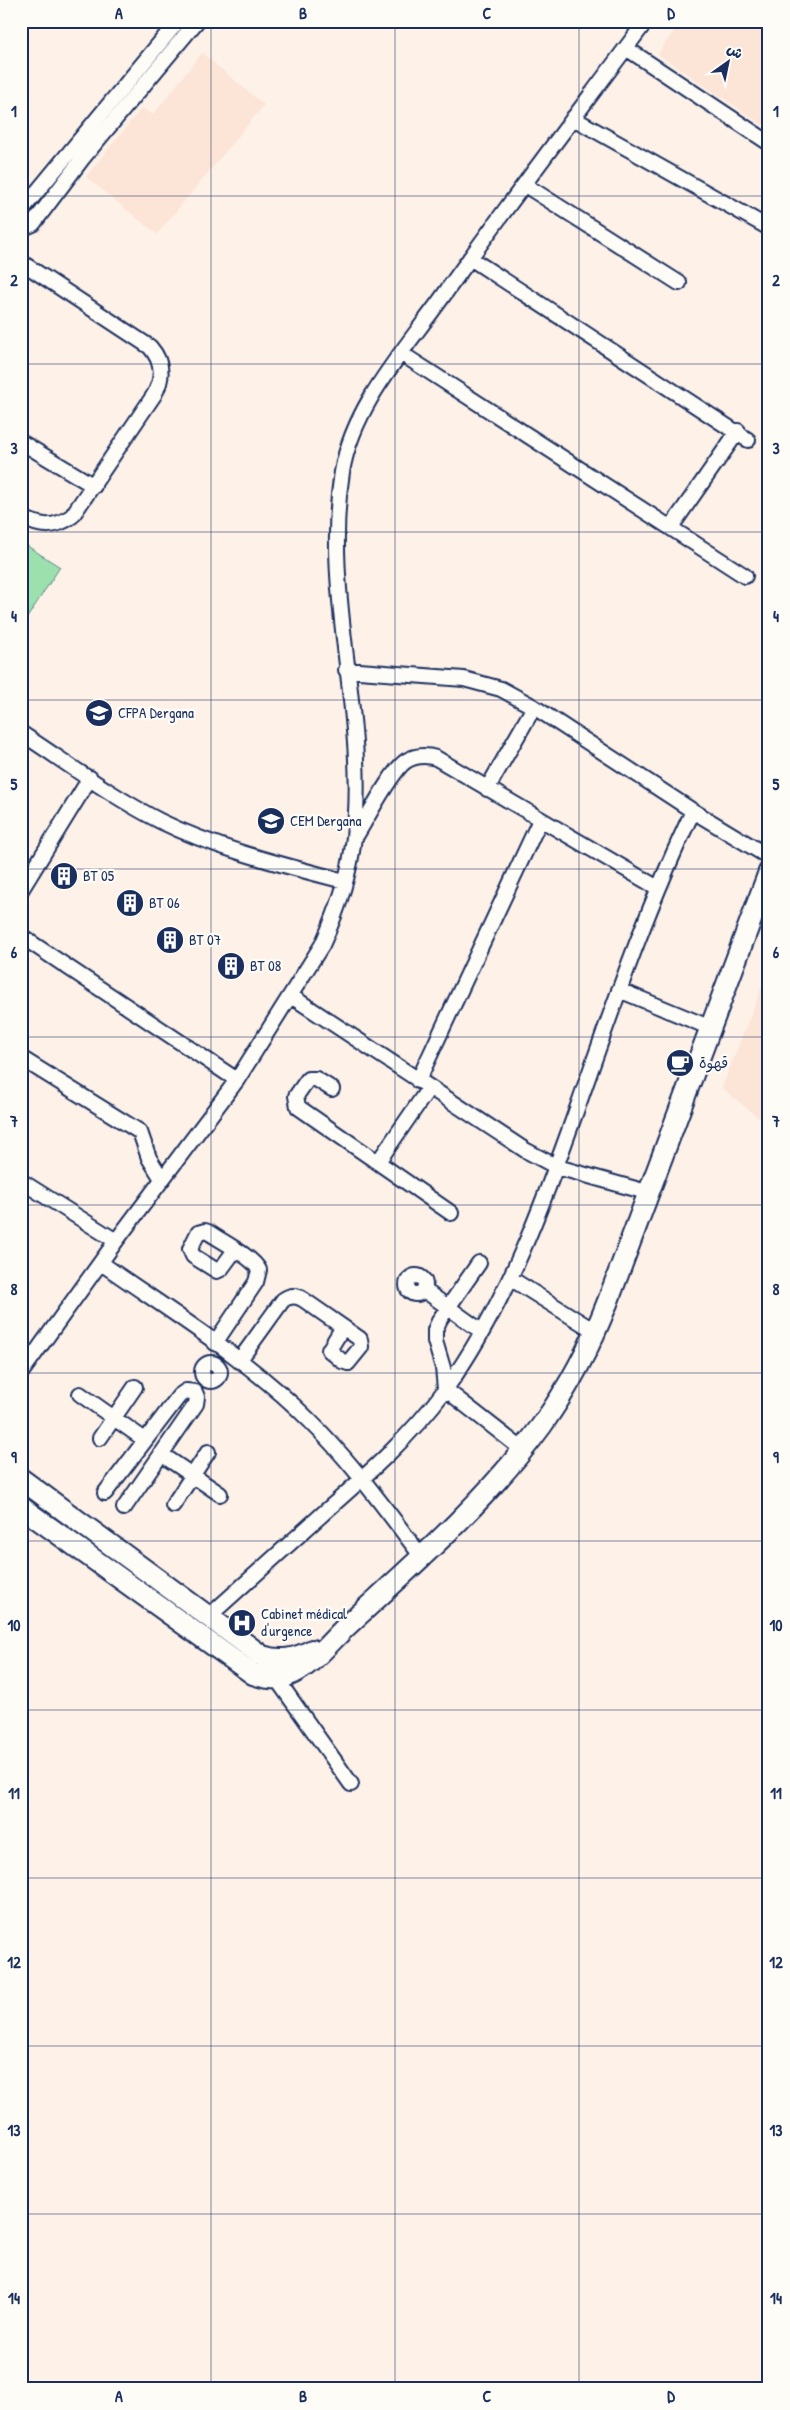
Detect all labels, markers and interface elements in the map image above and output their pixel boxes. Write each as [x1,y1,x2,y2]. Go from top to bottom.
text: A [115,2,123,24]
text: B [299,2,307,24]
text: C [483,2,492,24]
text: D [667,2,675,24]
north arrow [702,38,752,88]
text: ش [724,39,747,63]
text: 1 [11,100,17,122]
text: 1 [773,100,779,122]
text: 2 [10,269,18,291]
text: 2 [772,269,780,291]
text: 3 [10,437,18,459]
text: 3 [772,437,780,459]
text: 4 [11,605,17,627]
text: 4 [773,605,779,627]
school or university icon: CFPA Dergana [84,698,114,728]
place label: CFPA Dergana [118,702,194,723]
text: 5 [11,773,18,795]
text: 5 [773,773,780,795]
school or university icon: CEM Dergana [256,806,286,836]
place label: CEM Dergana [290,810,361,831]
building icon: BT 05 [49,861,79,891]
place label: BT 05 [83,865,115,886]
building icon: BT 06 [115,888,145,918]
place label: BT 06 [149,892,180,913]
building icon: BT 07 [155,925,185,955]
place label: BT 07 [189,929,221,950]
text: 6 [11,941,18,963]
text: 6 [773,941,780,963]
building icon: BT 08 [216,951,246,981]
place label: BT 08 [250,955,281,976]
cafe icon: قهوة [665,1048,695,1078]
place label: قهوة [699,1052,728,1073]
text: 7 [9,1110,18,1132]
text: 7 [771,1110,780,1132]
text: 8 [11,1278,18,1300]
text: 8 [773,1278,780,1300]
text: 9 [11,1446,17,1468]
text: 9 [773,1446,779,1468]
place label: Cabinet médical d'urgence [261,1603,347,1641]
hospital icon: Cabinet médical d'urgence [227,1608,257,1638]
text: 10 [8,1614,20,1636]
text: 10 [770,1614,782,1636]
text: 11 [8,1782,20,1804]
text: 11 [770,1782,782,1804]
text: 12 [7,1951,21,1973]
text: 12 [769,1951,783,1973]
text: 13 [8,2119,20,2141]
text: 13 [770,2119,782,2141]
text: 14 [8,2287,20,2309]
text: 14 [770,2287,782,2309]
text: A [115,2385,123,2407]
text: B [299,2385,307,2407]
text: C [483,2385,492,2407]
text: D [667,2385,675,2407]

